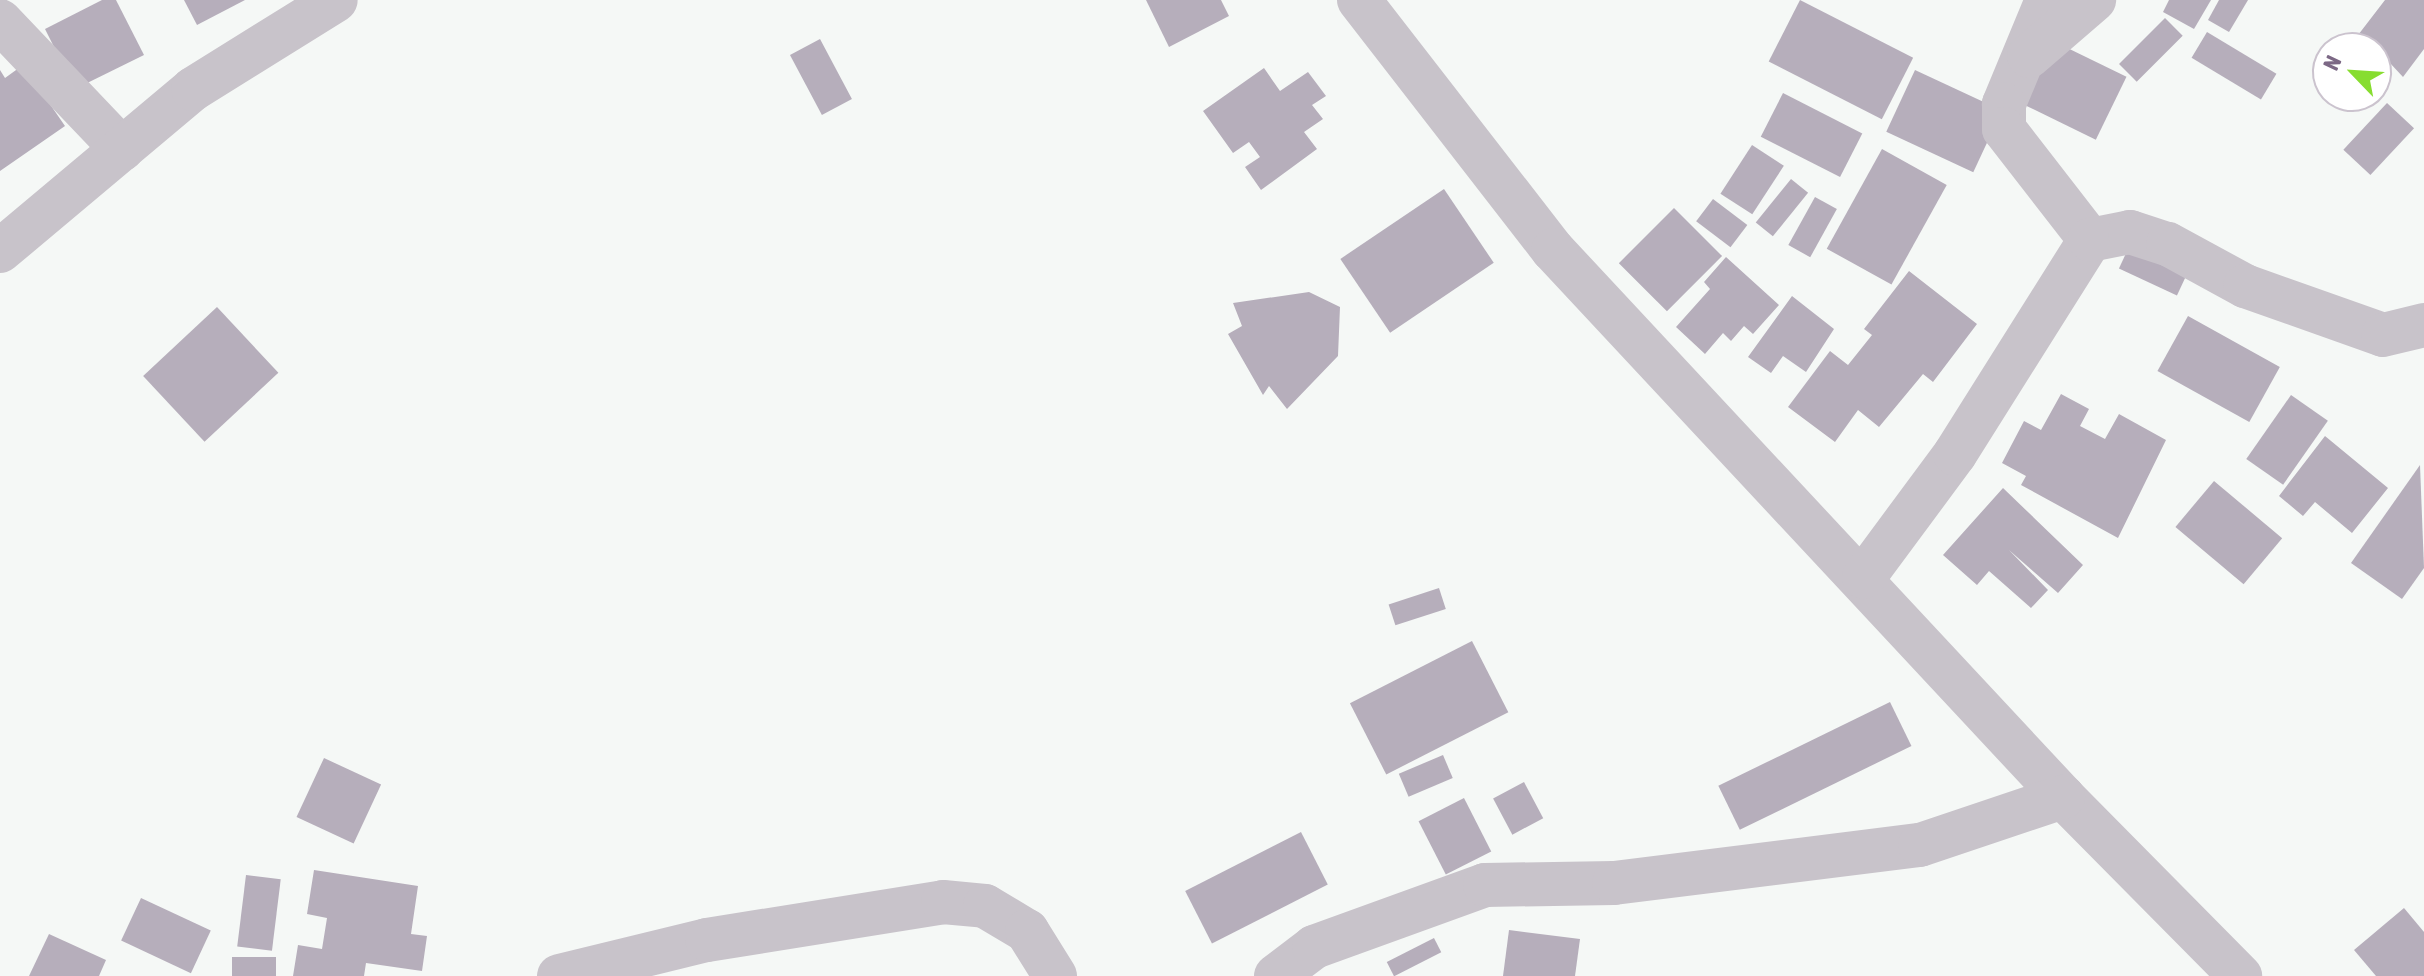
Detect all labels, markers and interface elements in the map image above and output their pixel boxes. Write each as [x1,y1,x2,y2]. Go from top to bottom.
north arrow [2312,32,2392,112]
text: N [2318,51,2347,74]

